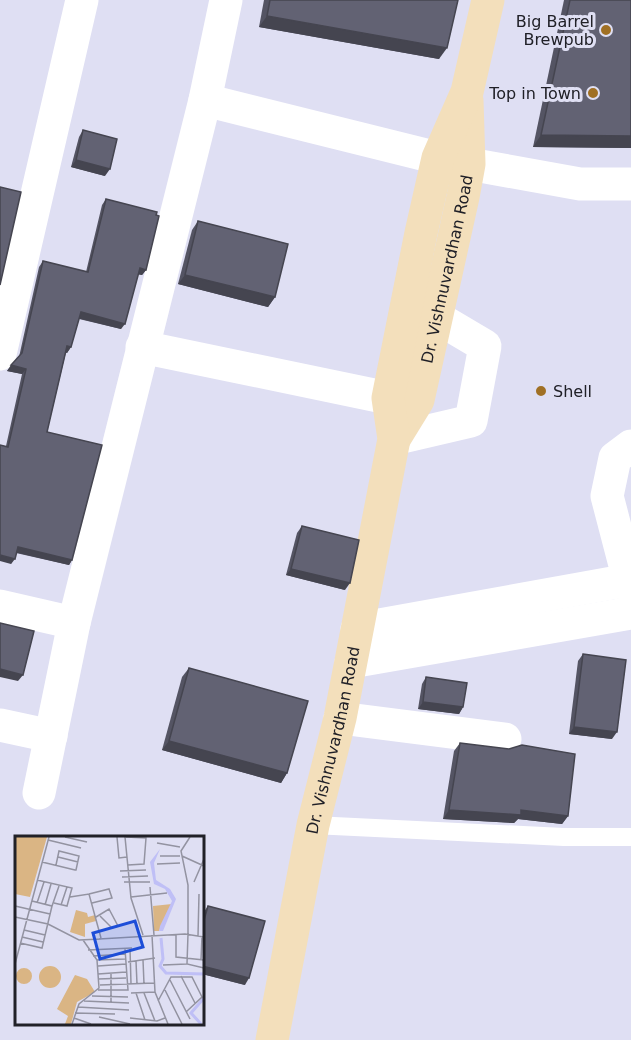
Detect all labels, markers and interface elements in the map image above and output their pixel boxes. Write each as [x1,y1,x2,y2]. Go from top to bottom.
place label: Big Barrel Brewpub [516,12,594,49]
marker: Big Barrel Brewpub [599,23,613,37]
place label: Top in Town [488,84,581,103]
marker: Top in Town [586,86,600,100]
street label: Dr. Vishnuvardhan Road [417,173,477,365]
place label: Shell [553,382,592,401]
marker: Shell [534,384,548,398]
street label: Dr. Vishnuvardhan Road [302,645,364,836]
inset map [15,836,204,1025]

